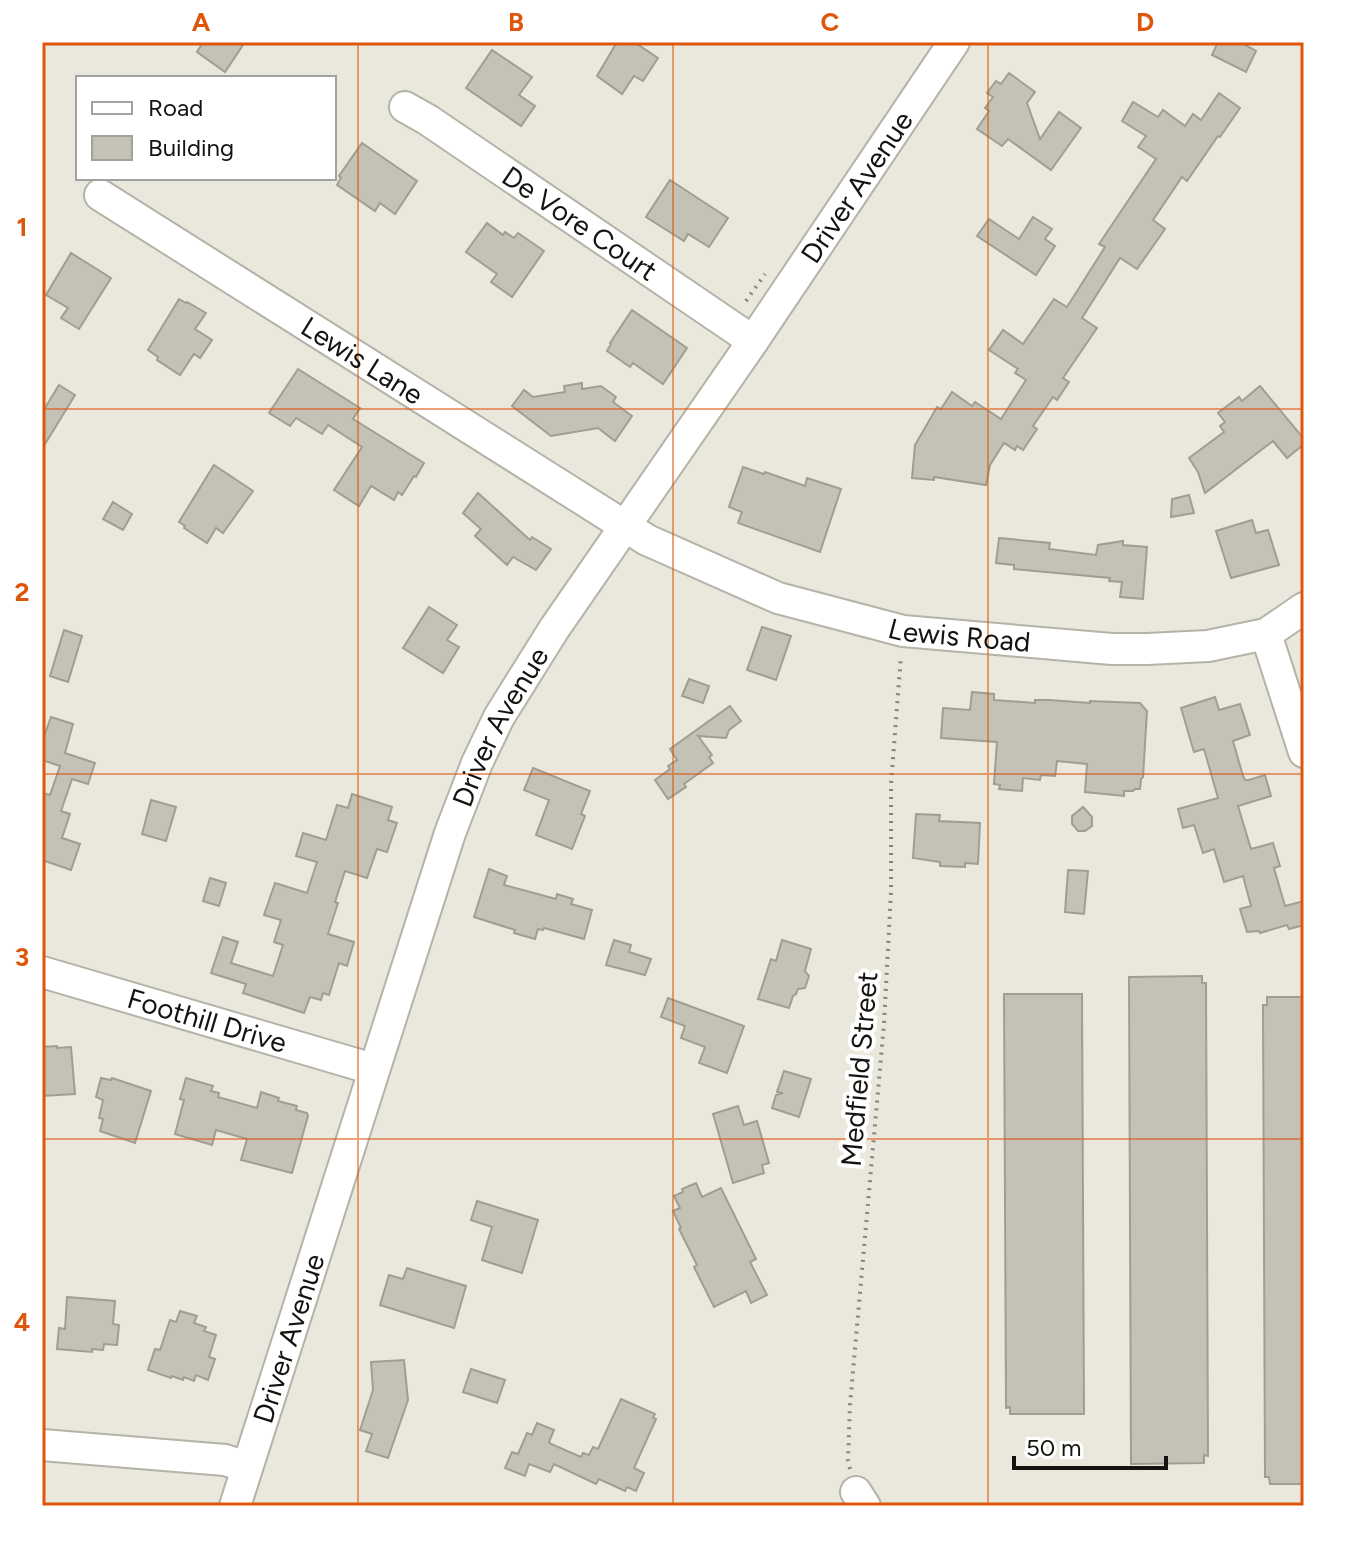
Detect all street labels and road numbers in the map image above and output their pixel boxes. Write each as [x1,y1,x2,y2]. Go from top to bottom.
street label: Driver Avenue [793,104,920,269]
street label: De Vore Court [496,159,664,288]
street label: Lewis Lane [295,309,430,411]
street label: Lewis Road [885,611,1032,659]
street label: Driver Avenue [445,641,556,812]
street label: Medfield Street [834,970,884,1168]
street label: Foothill Drive [123,981,291,1060]
street label: Driver Avenue [246,1249,332,1427]

